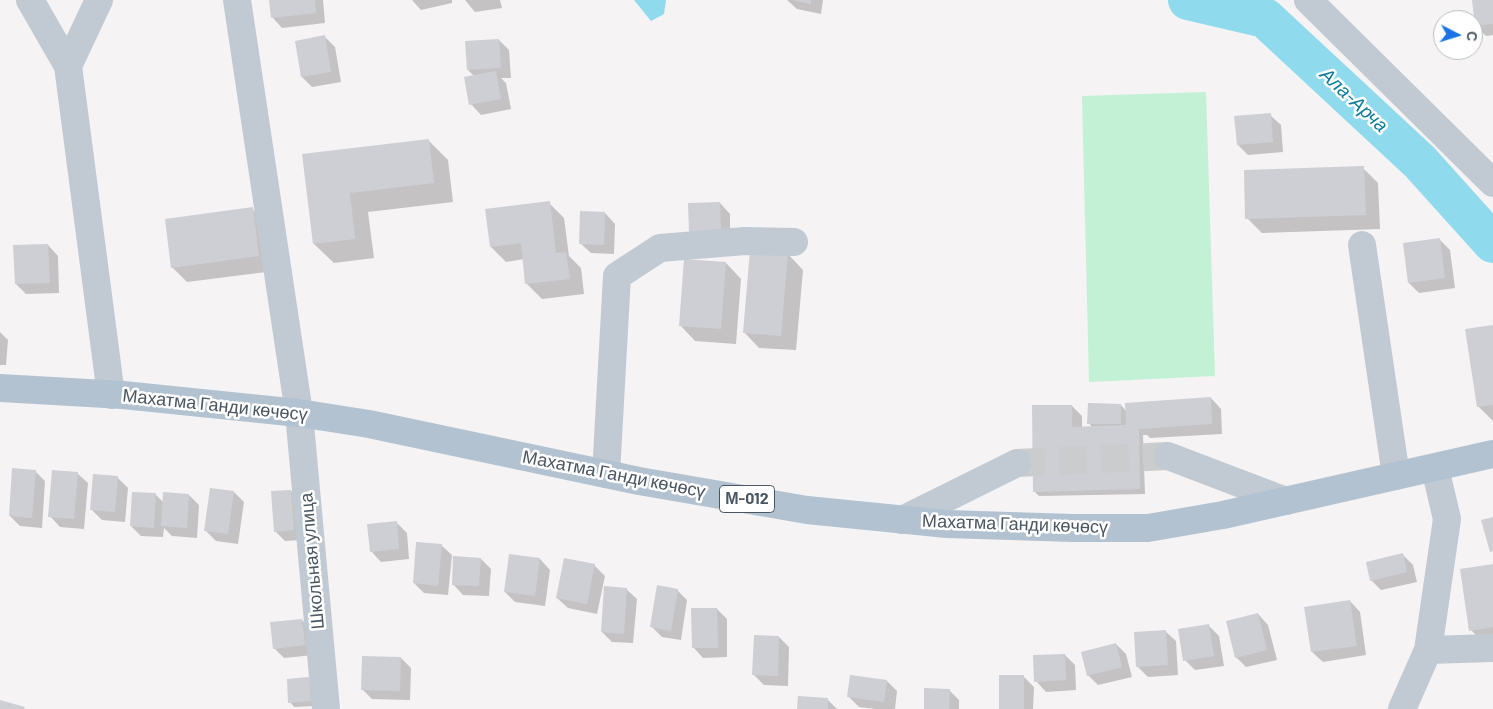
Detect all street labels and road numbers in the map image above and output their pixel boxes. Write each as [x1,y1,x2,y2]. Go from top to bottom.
street label: Махатма Ганди көчөсү [121,385,309,425]
street label: Махатма Ганди көчөсү [521,446,707,502]
road number: М-012 [720,486,774,512]
street label: Школьная улица [295,492,329,630]
street label: Махатма Ганди көчөсү [922,510,1108,538]

